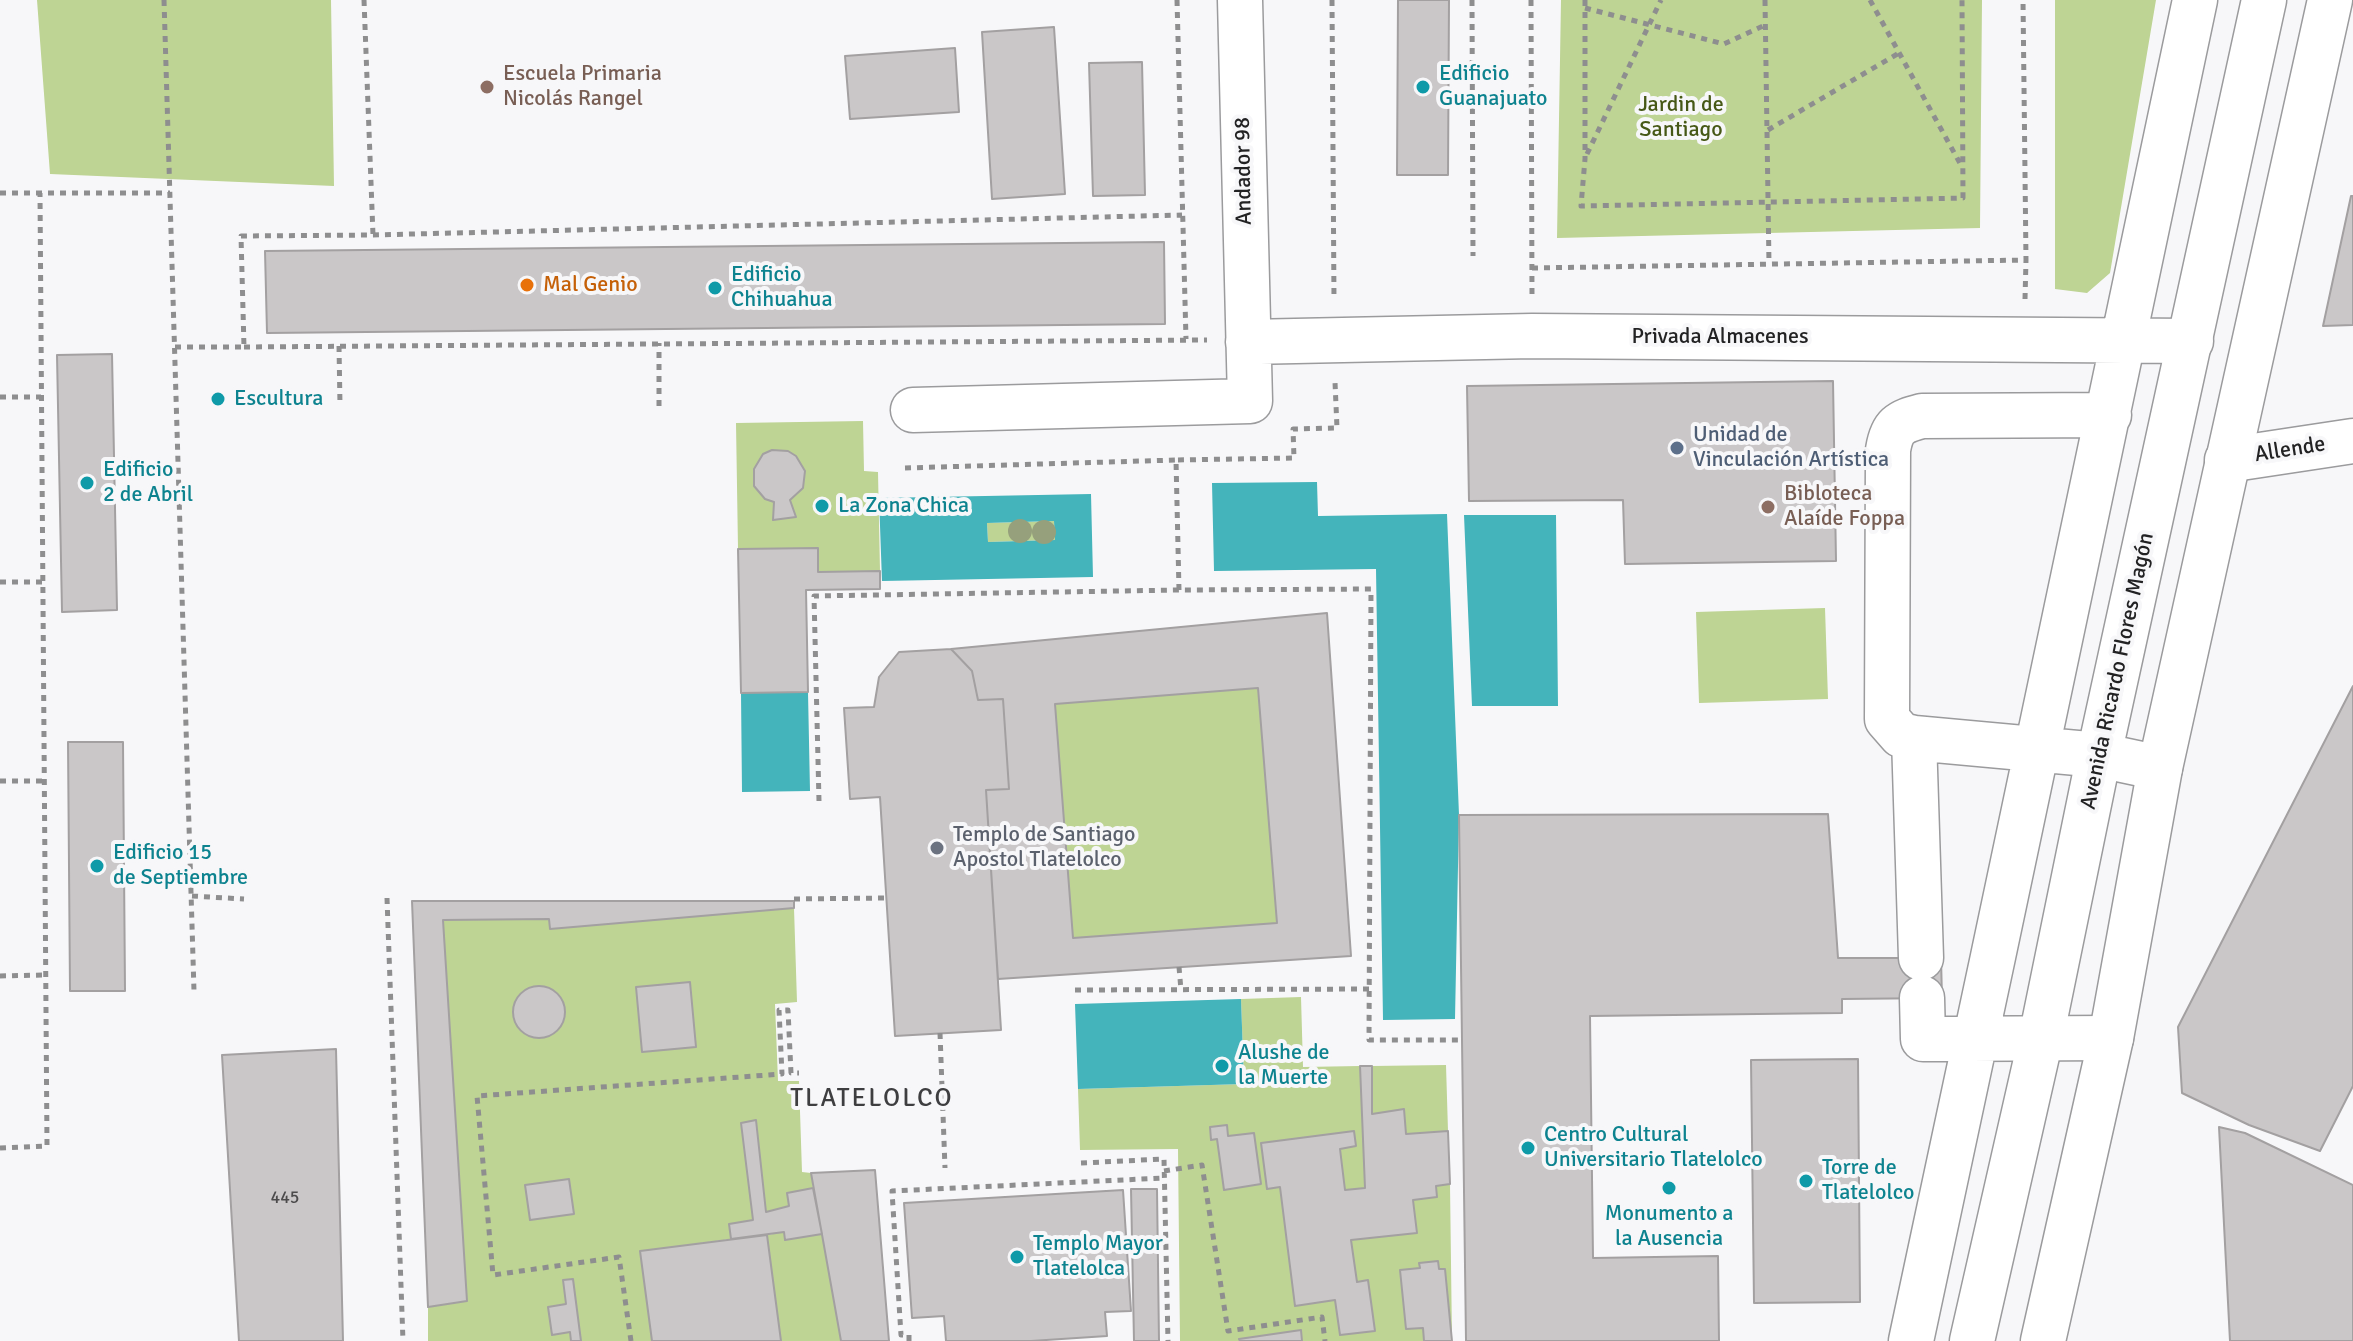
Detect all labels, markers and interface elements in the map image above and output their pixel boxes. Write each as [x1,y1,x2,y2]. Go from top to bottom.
place label: Escuela Primaria Nicolás Rangel [503,61,662,112]
place label: Edificio Guanajuato [1439,61,1548,112]
marker: Escuela Primaria Nicolás Rangel [478,78,496,96]
marker: Edificio Guanajuato [1414,78,1432,96]
park label: Jardin de Santiago [1638,92,1724,144]
street label: Andador 98 [1230,117,1258,225]
place label: Edificio Chihuahua [731,262,833,314]
place label: Mal Genio [543,272,638,298]
marker: Mal Genio [518,276,536,294]
marker: Edificio Chihuahua [706,279,724,297]
street label: Privada Almacenes [1631,324,1809,350]
place label: Escultura [234,386,323,412]
marker: Escultura [209,390,227,408]
place label: Unidad de Vinculación Artística [1693,422,1889,474]
street label: Allende [2253,431,2327,469]
marker: Unidad de Vinculación Artística [1668,439,1686,457]
place label: Edificio 2 de Abril [103,457,193,508]
marker: Edificio 2 de Abril [78,474,96,492]
place label: Bibloteca Alaíde Foppa [1784,481,1905,532]
place label: La Zona Chica [838,493,969,519]
marker: La Zona Chica [813,497,831,515]
marker: Bibloteca Alaíde Foppa [1759,498,1777,516]
street label: Avenida Ricardo Flores Magón [2076,530,2160,812]
place label: Templo de Santiago Apostol Tlatelolco [953,822,1136,874]
marker: Templo de Santiago Apostol Tlatelolco [928,839,946,857]
place label: Edificio 15 de Septiembre [113,840,248,892]
marker: Edificio 15 de Septiembre [88,857,106,875]
place label: Alushe de la Muerte [1238,1040,1330,1092]
marker: Alushe de la Muerte [1213,1057,1231,1075]
district label: TLATELOLCO [790,1083,954,1115]
place label: Centro Cultural Universitario Tlatelolco [1544,1122,1763,1174]
marker: Centro Cultural Universitario Tlatelolco [1519,1139,1537,1157]
place label: Torre de Tlatelolco [1822,1155,1914,1206]
marker: Torre de Tlatelolco [1797,1172,1815,1190]
marker: Monumento a la Ausencia [1660,1179,1678,1197]
house number: 445 [270,1187,300,1209]
place label: Monumento a la Ausencia [1605,1201,1733,1252]
place label: Templo Mayor Tlatelolca [1033,1231,1163,1282]
marker: Templo Mayor Tlatelolca [1008,1248,1026,1266]

